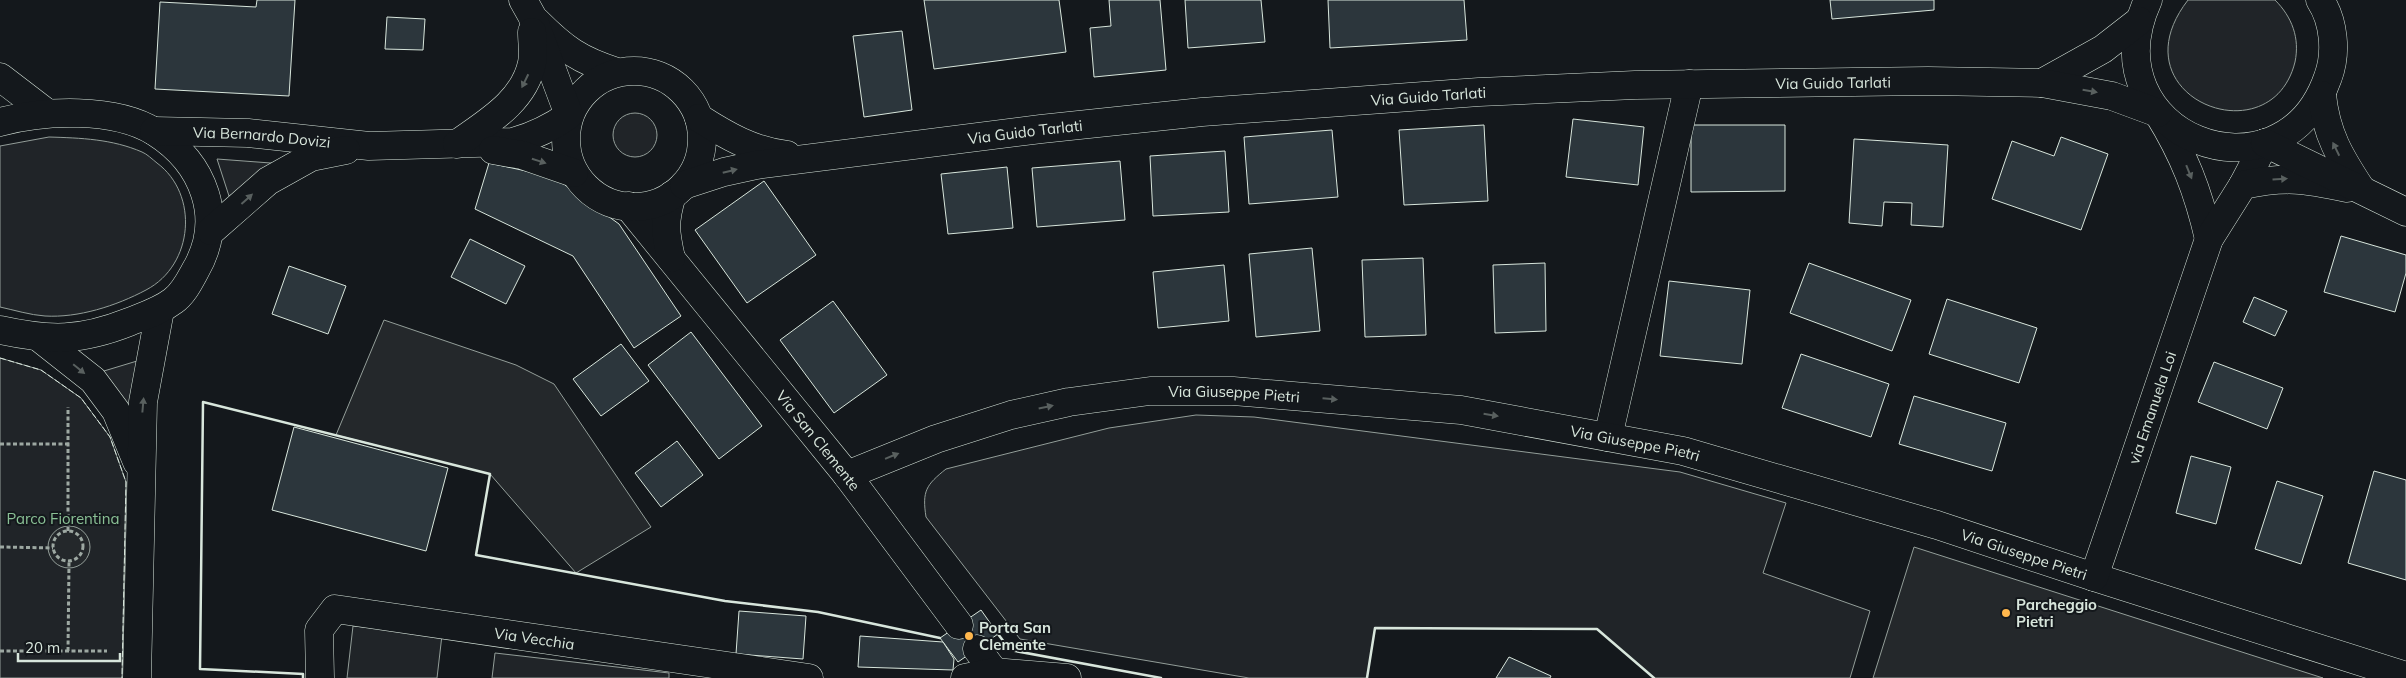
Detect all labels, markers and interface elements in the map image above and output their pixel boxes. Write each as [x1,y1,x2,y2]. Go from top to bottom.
street label: Via Guido Tarlati [1775,72,1891,93]
one-way arrow [520,73,529,88]
street label: Via Guido Tarlati [1370,82,1486,109]
one-way arrow [2083,87,2099,95]
street label: Via Guido Tarlati [967,115,1083,148]
street label: Via Bernardo Dovizi [193,122,332,151]
one-way arrow [2332,142,2341,157]
one-way arrow [531,157,546,165]
one-way arrow [2186,165,2194,179]
one-way arrow [723,167,738,175]
one-way arrow [2272,175,2288,183]
one-way arrow [241,194,253,205]
street label: via Emanuela Loi [2124,349,2180,466]
one-way arrow [73,364,86,375]
street label: Via Giuseppe Pietri [1168,382,1300,406]
street label: Via San Clemente [772,386,865,494]
one-way arrow [1322,395,1338,403]
one-way arrow [139,396,147,412]
one-way arrow [1039,403,1055,411]
one-way arrow [1484,411,1500,419]
street label: Via Giuseppe Pietri [1569,421,1702,465]
one-way arrow [885,452,899,460]
park label: Parco Fiorentina [7,509,119,528]
street label: Via Giuseppe Pietri [1959,524,2090,584]
place label: Parcheggio Pietri [2016,595,2097,631]
marker: Parcheggio Pietri [2000,607,2012,619]
place label: Porta San Clemente [979,618,1051,654]
street label: Via Vecchia [493,623,576,653]
scale bar [18,630,120,662]
marker: Porta San Clemente [963,630,975,642]
text: 20 m [25,638,60,657]

